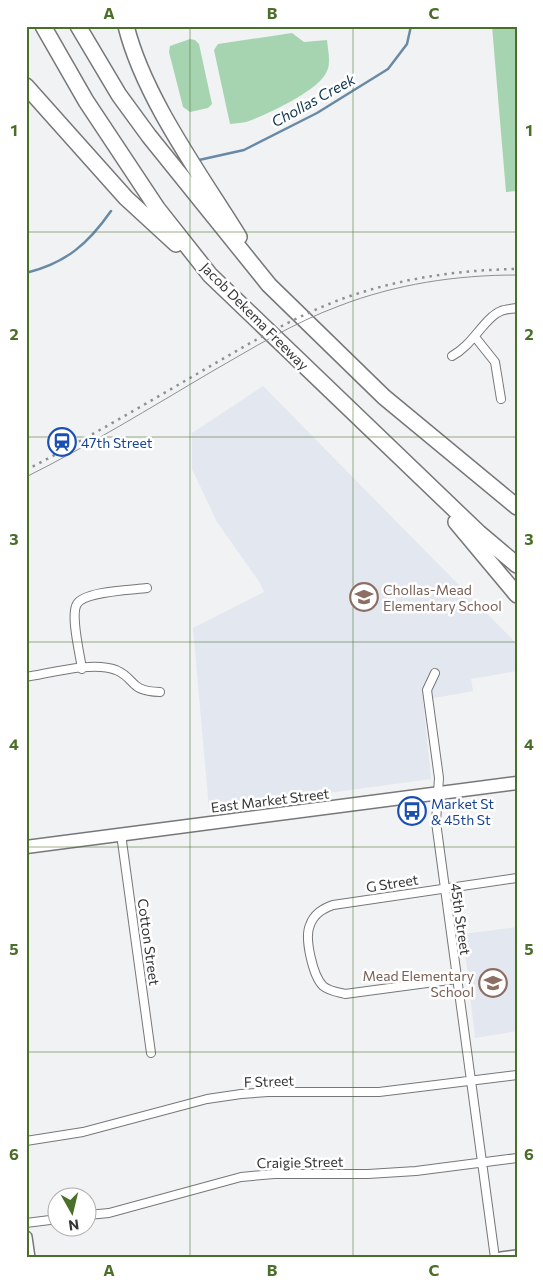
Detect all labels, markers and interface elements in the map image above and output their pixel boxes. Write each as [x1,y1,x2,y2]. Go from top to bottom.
text: A [103,3,115,22]
text: B [267,3,278,22]
text: C [429,3,440,22]
water label: Chollas Creek [268,69,359,130]
text: 1 [10,120,18,139]
text: 1 [525,120,533,139]
street label: Jacob Dekema Freeway [198,259,312,373]
text: 2 [9,324,19,343]
text: 2 [524,324,534,343]
station icon: 47th Street [47,427,77,457]
place label: 47th Street [81,434,153,451]
text: 3 [9,529,19,548]
text: 3 [524,529,534,548]
place label: Chollas-Mead Elementary School [383,581,502,614]
school or university icon: Chollas-Mead Elementary School [349,582,379,612]
text: 4 [9,734,19,753]
text: 4 [524,734,534,753]
street label: East Market Street [210,784,330,816]
place label: Market St & 45th St [431,795,494,828]
bus stop icon: Market St & 45th St [397,796,427,826]
street label: G Street [365,870,420,896]
street label: 45th Street [448,882,474,956]
street label: Cotton Street [134,897,164,987]
text: 5 [9,939,19,958]
text: 5 [524,939,534,958]
place label: Mead Elementary School [362,967,474,1000]
school or university icon: Mead Elementary School [478,968,508,998]
street label: F Street [244,1072,295,1090]
text: 6 [9,1144,19,1163]
text: 6 [524,1144,534,1163]
street label: Craigie Street [256,1153,344,1171]
north arrow [48,1186,98,1236]
text: N [67,1216,80,1235]
text: A [103,1260,115,1279]
text: B [267,1260,278,1279]
text: C [429,1260,440,1279]

